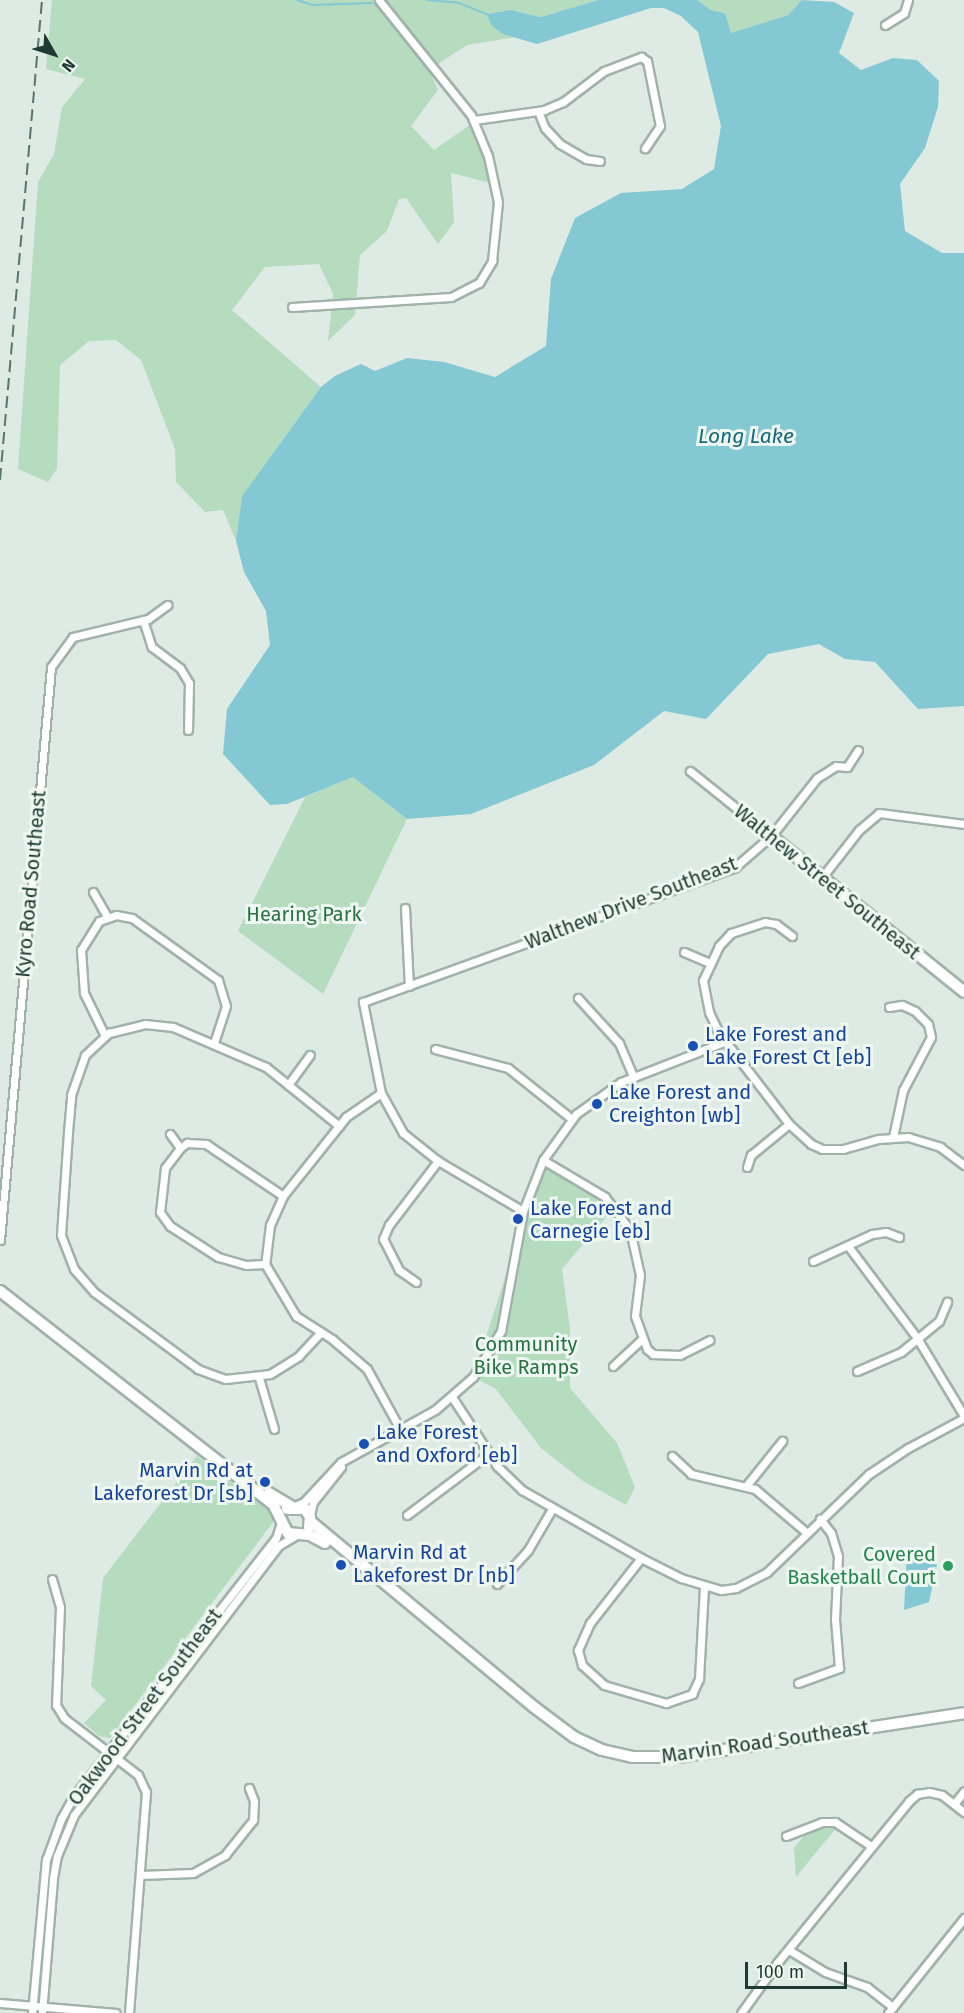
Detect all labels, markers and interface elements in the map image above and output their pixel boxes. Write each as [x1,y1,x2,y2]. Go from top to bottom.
north arrow [24,24,84,84]
text: N [58,56,79,76]
water label: Long Lake [698,423,794,449]
street label: Kyro Road Southeast [11,789,51,979]
street label: Walthew Street Southeast [729,799,925,965]
street label: Walthew Drive Southeast [522,851,740,955]
park label: Hearing Park [246,902,362,926]
place label: Lake Forest and Lake Forest Ct [eb] [705,1022,871,1069]
marker: Lake Forest and Lake Forest Ct [eb] [686,1039,700,1053]
place label: Lake Forest and Creighton [wb] [609,1080,751,1127]
marker: Lake Forest and Creighton [wb] [590,1097,604,1111]
place label: Lake Forest and Carnegie [eb] [530,1196,672,1243]
marker: Lake Forest and Carnegie [eb] [511,1212,525,1226]
park label: Community Bike Ramps [473,1332,579,1379]
place label: Lake Forest and Oxford [eb] [376,1420,517,1467]
marker: Lake Forest and Oxford [eb] [357,1437,371,1451]
place label: Marvin Rd at Lakeforest Dr [sb] [93,1458,253,1505]
marker: Marvin Rd at Lakeforest Dr [sb] [258,1475,272,1489]
place label: Marvin Rd at Lakeforest Dr [nb] [353,1541,515,1588]
place label: Covered Basketball Court [787,1542,936,1589]
marker: Marvin Rd at Lakeforest Dr [nb] [334,1558,348,1572]
marker: Covered Basketball Court [941,1559,955,1573]
street label: Oakwood Street Southeast [63,1604,227,1810]
street label: Marvin Road Southeast [660,1716,870,1768]
scale bar [748,1950,850,1988]
text: 100 m [756,1961,804,1983]

